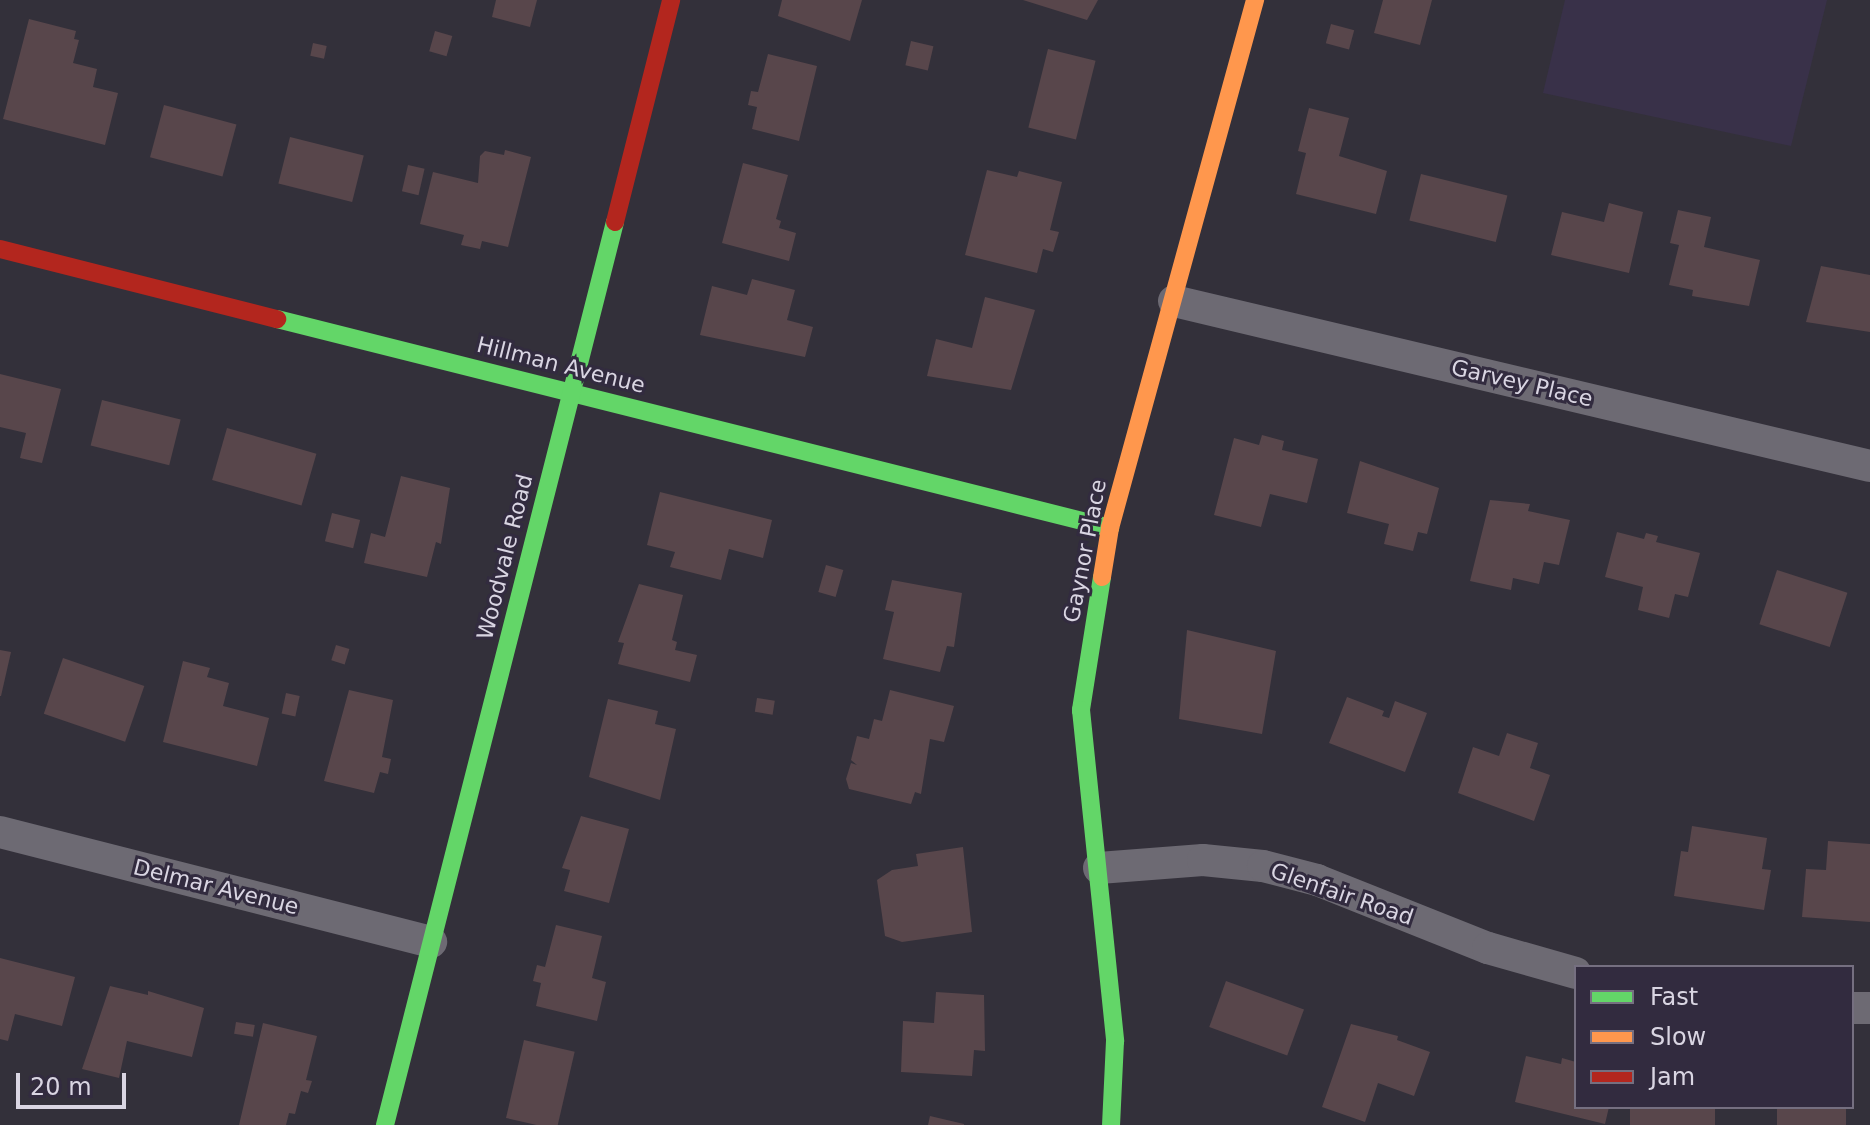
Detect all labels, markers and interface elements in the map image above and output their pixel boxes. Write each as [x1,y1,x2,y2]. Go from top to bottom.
street label: Hillman Avenue [474,331,648,399]
street label: Garvey Place [1449,354,1595,412]
street label: Woodvale Road [472,471,538,643]
street label: Gaynor Place [1058,477,1112,625]
street label: Delmar Avenue [131,854,301,920]
street label: Glenfair Road [1267,857,1417,931]
legend [1574,965,1854,1109]
text: Fast [1650,983,1698,1011]
text: Slow [1650,1023,1706,1051]
scale bar [20,1057,130,1107]
text: Jam [1650,1063,1695,1091]
text: 20 m [30,1073,92,1101]

